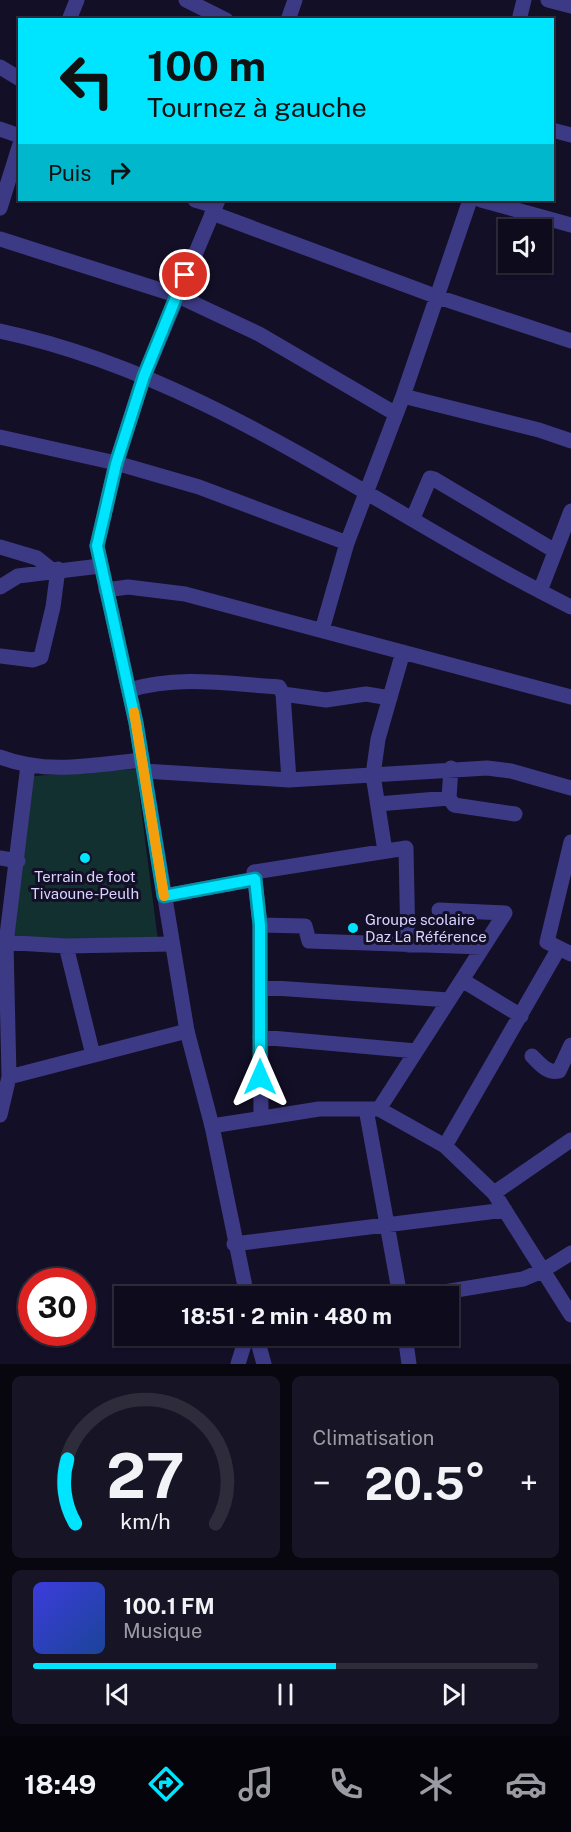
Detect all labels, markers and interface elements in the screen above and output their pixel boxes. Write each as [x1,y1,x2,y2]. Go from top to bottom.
text: 100 m [147,41,266,90]
icon: left [48,42,126,120]
text: Tournez à gauche [147,91,367,123]
icon: right [103,156,136,189]
text: Puis [48,160,91,186]
map controls [498,219,552,273]
button: sound [498,219,552,273]
pin [159,249,210,300]
icon: arrive [168,258,201,291]
marker: Terrain de foot Tivaoune-Peulh [78,851,92,865]
place label: Terrain de foot Tivaoune-Peulh [31,868,139,902]
place label: Groupe scolaire Daz La Référence [365,911,487,945]
marker: Groupe scolaire Daz La Référence [346,921,360,935]
position arrow [228,1045,292,1109]
speed limit sign: 30 [18,1268,96,1346]
text: 18:51 · 2 min · 480 m [181,1303,392,1329]
text: Climatisation [313,1426,434,1450]
text: 27 [106,1439,185,1512]
text: 20.5° [365,1457,486,1510]
text: − [313,1464,331,1502]
text: + [520,1464,538,1502]
text: km/h [121,1509,171,1534]
text: 100.1 FM [123,1593,215,1619]
text: Musique [123,1619,202,1643]
icon: previous [101,1678,134,1711]
icon: pause [269,1678,302,1711]
icon: next [437,1678,470,1711]
icon: directions [145,1763,187,1805]
icon: music [235,1763,277,1805]
icon: phone [325,1763,367,1805]
icon: climate [415,1763,457,1805]
icon: car [505,1763,547,1805]
text: 18:49 [24,1768,96,1800]

